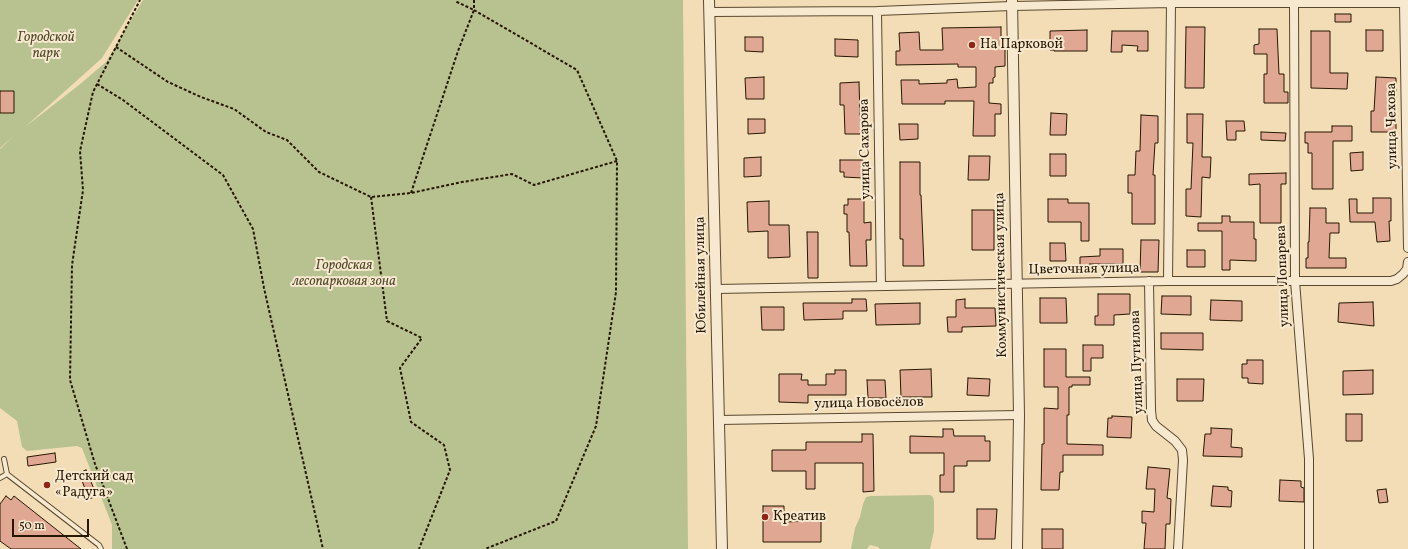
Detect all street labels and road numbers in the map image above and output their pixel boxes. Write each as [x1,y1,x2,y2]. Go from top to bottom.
street label: улица Чехова [1384,82,1402,170]
street label: улица Сахарова [857,98,875,200]
street label: Коммунистическая улица [992,192,1012,358]
street label: Юбилейная улица [693,216,711,334]
street label: улица Лопарева [1274,225,1294,327]
street label: Цветочная улица [1028,261,1140,279]
street label: улица Путилова [1128,310,1148,414]
street label: улица Новосёлов [814,395,924,413]

